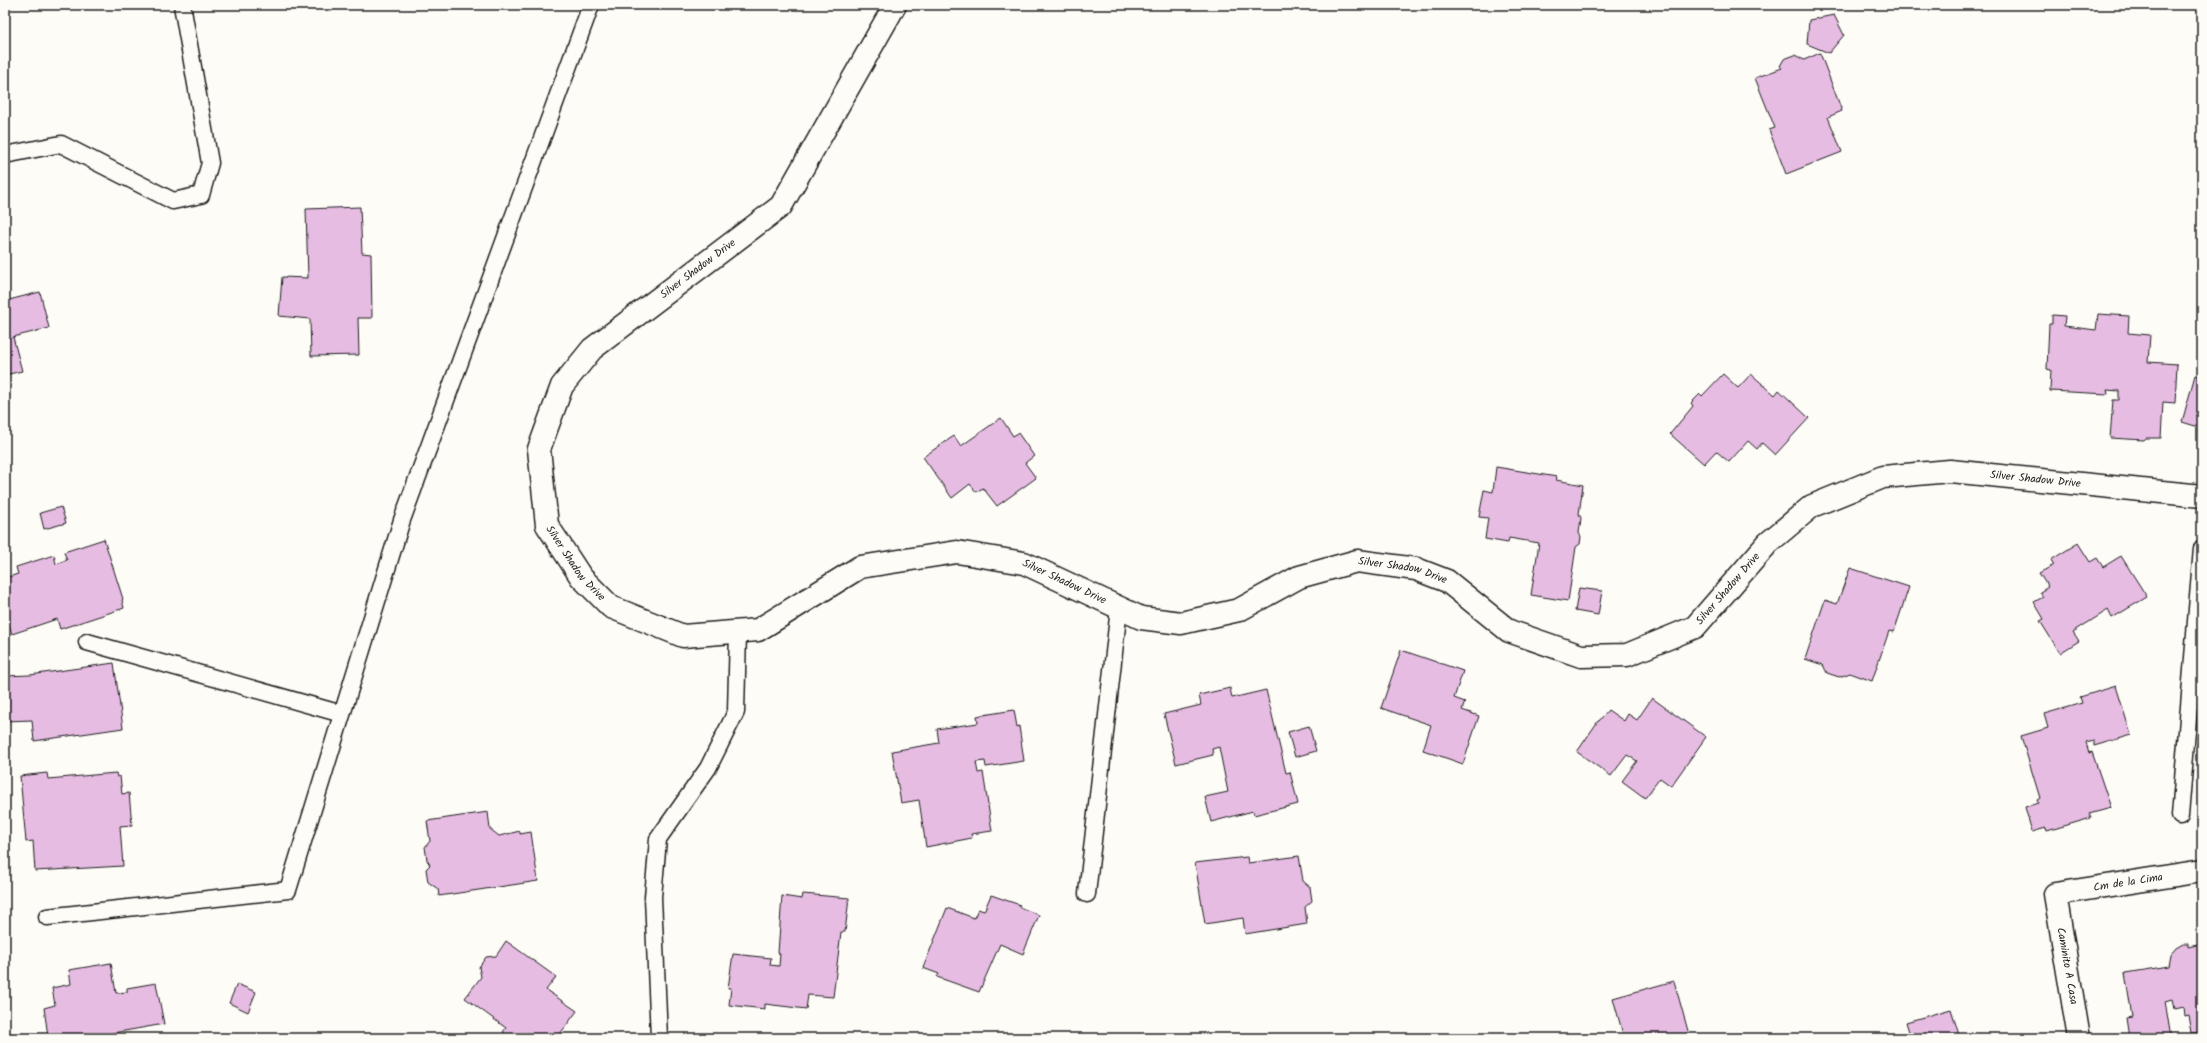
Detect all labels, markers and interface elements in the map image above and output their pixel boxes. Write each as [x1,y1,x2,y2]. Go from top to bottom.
street label: Silver Shadow Drive [656,234,740,304]
street label: Silver Shadow Drive [1989,466,2082,493]
street label: Silver Shadow Drive [541,522,609,605]
street label: Silver Shadow Drive [1692,549,1765,629]
street label: Silver Shadow Drive [1357,552,1450,589]
street label: Silver Shadow Drive [1019,554,1109,609]
street label: Cm de la Cima [2092,868,2164,897]
street label: Caminito A Casa [2051,926,2083,1006]

